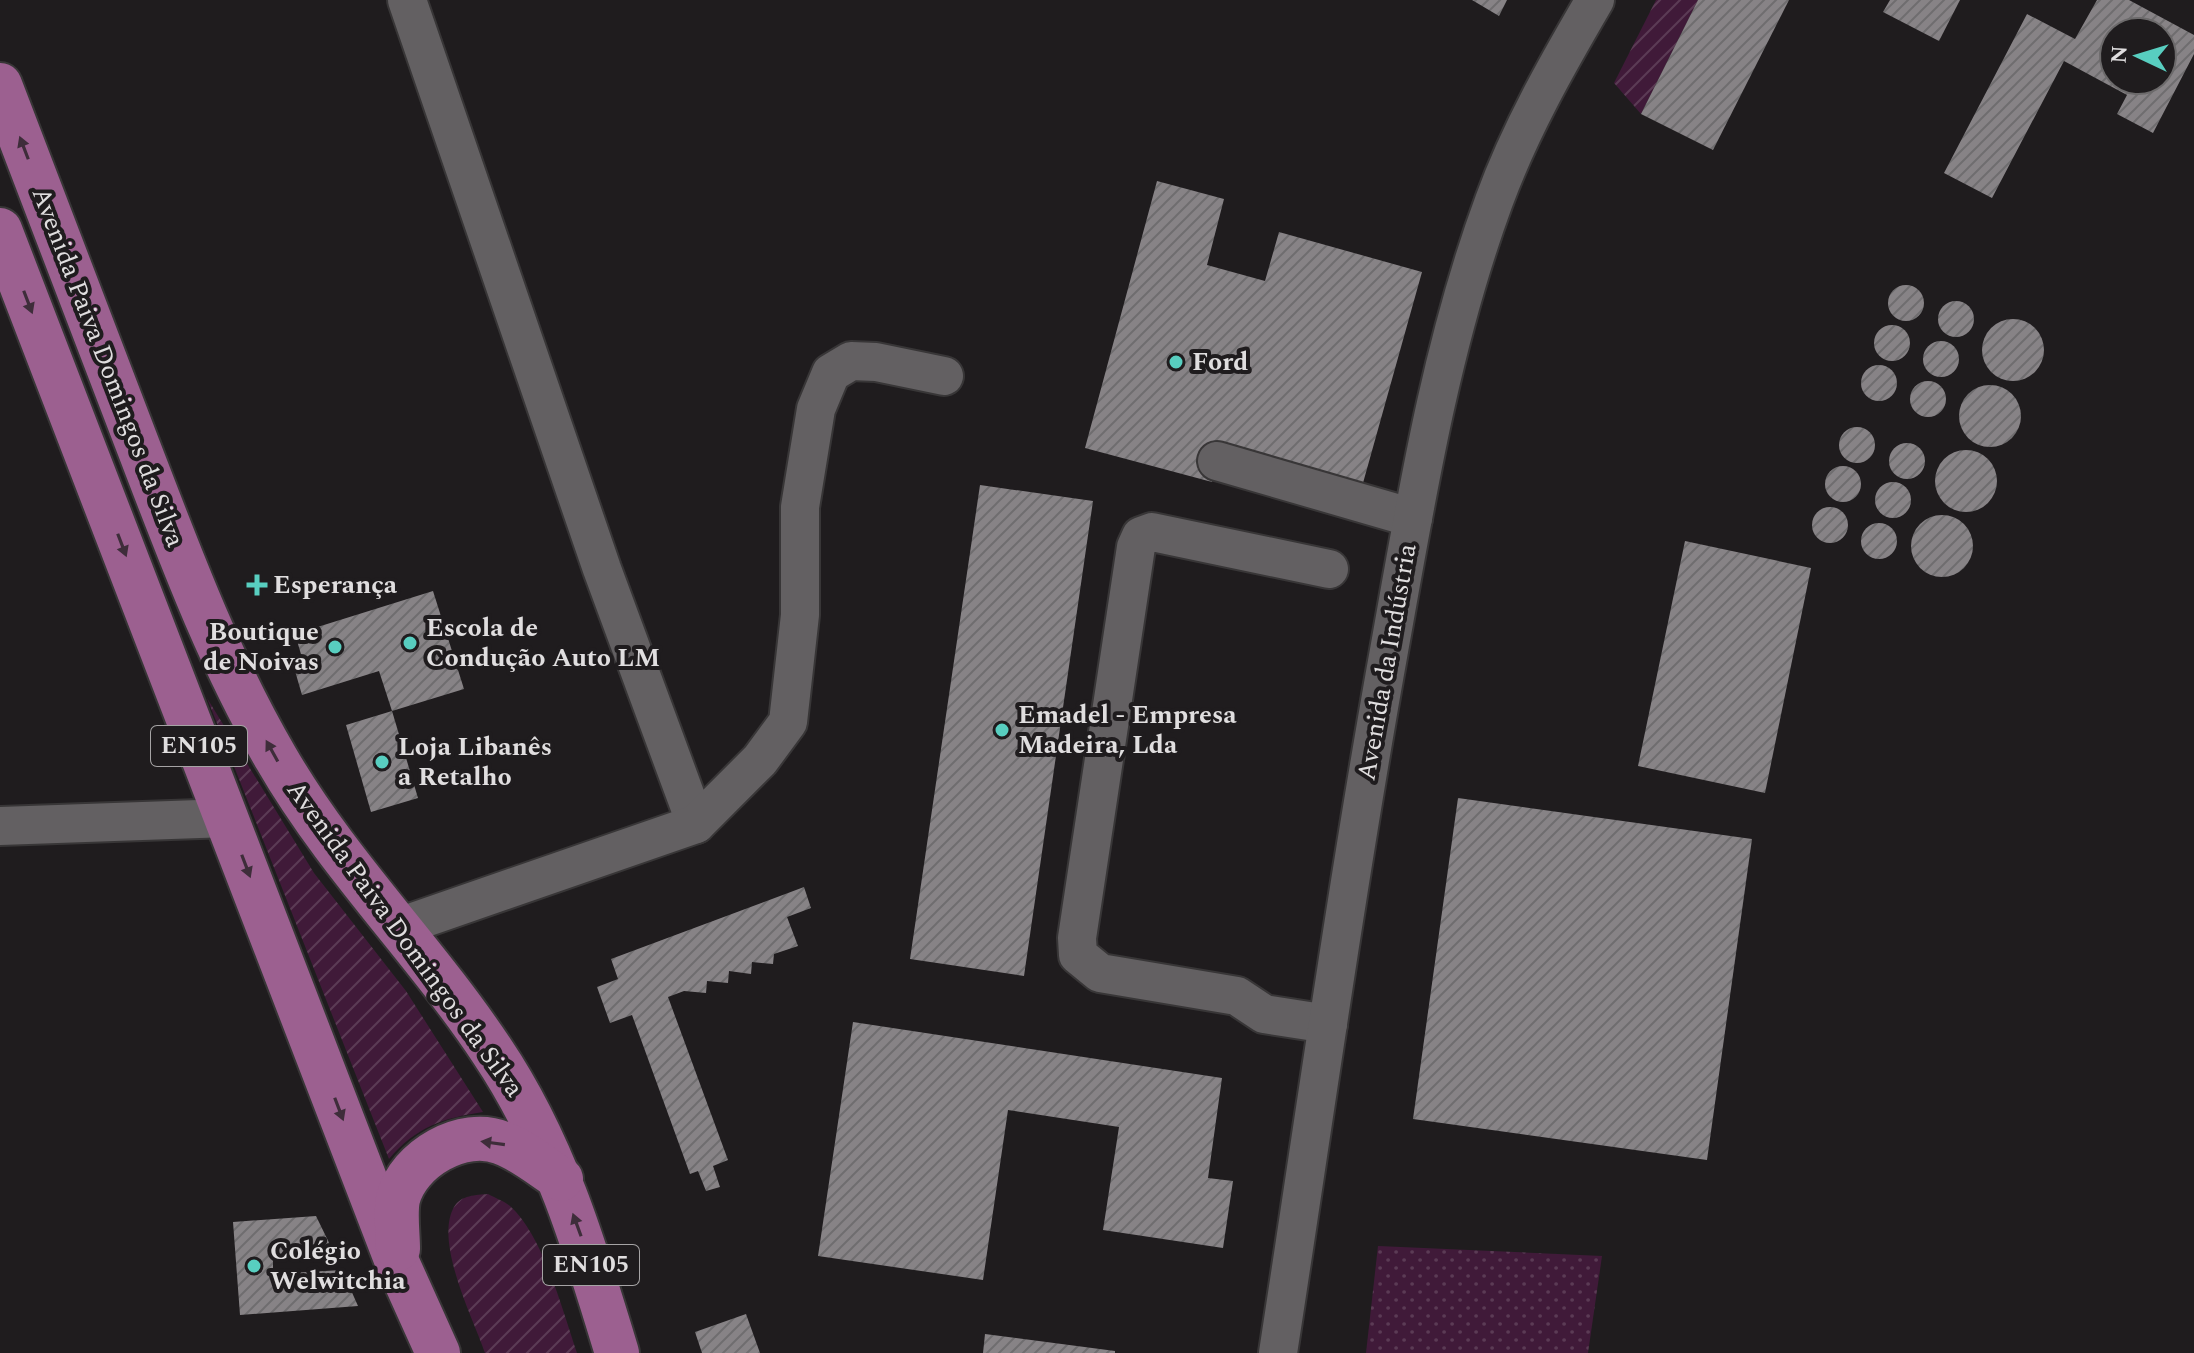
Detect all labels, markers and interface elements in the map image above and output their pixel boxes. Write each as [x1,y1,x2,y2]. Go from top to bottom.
north arrow [2098,16,2178,96]
text: N [2102,45,2137,65]
one-way arrow [17,136,30,160]
street label: Avenida Paiva Domingos da Silva [21,181,195,553]
one-way arrow [22,291,35,315]
place label: Ford [1192,342,1248,382]
marker: Ford [1167,353,1185,371]
one-way arrow [116,533,129,557]
street label: Avenida da Indústria [1346,540,1428,784]
place label: Esperança [273,565,398,605]
marker: Esperança [248,576,266,594]
place label: Escola de Condução Auto LM [426,608,660,678]
place label: Boutique de Noivas [203,612,319,682]
marker: Escola de Condução Auto LM [401,634,419,652]
marker: Boutique de Noivas [326,638,344,656]
place label: Emadel - Empresa Madeira, Lda [1018,695,1237,765]
marker: Emadel - Empresa Madeira, Lda [993,721,1011,739]
road number: EN105 [151,726,247,766]
place label: Loja Libanês a Retalho [398,727,552,797]
one-way arrow [265,740,279,762]
marker: Loja Libanês a Retalho [373,753,391,771]
street label: Avenida Paiva Domingos da Silva [276,772,534,1106]
one-way arrow [240,854,253,878]
one-way arrow [333,1097,346,1121]
one-way arrow [480,1136,505,1149]
one-way arrow [571,1213,583,1237]
place label: Colégio Welwitchia [270,1231,406,1301]
road number: EN105 [543,1245,639,1285]
marker: Colégio Welwitchia [245,1257,263,1275]

